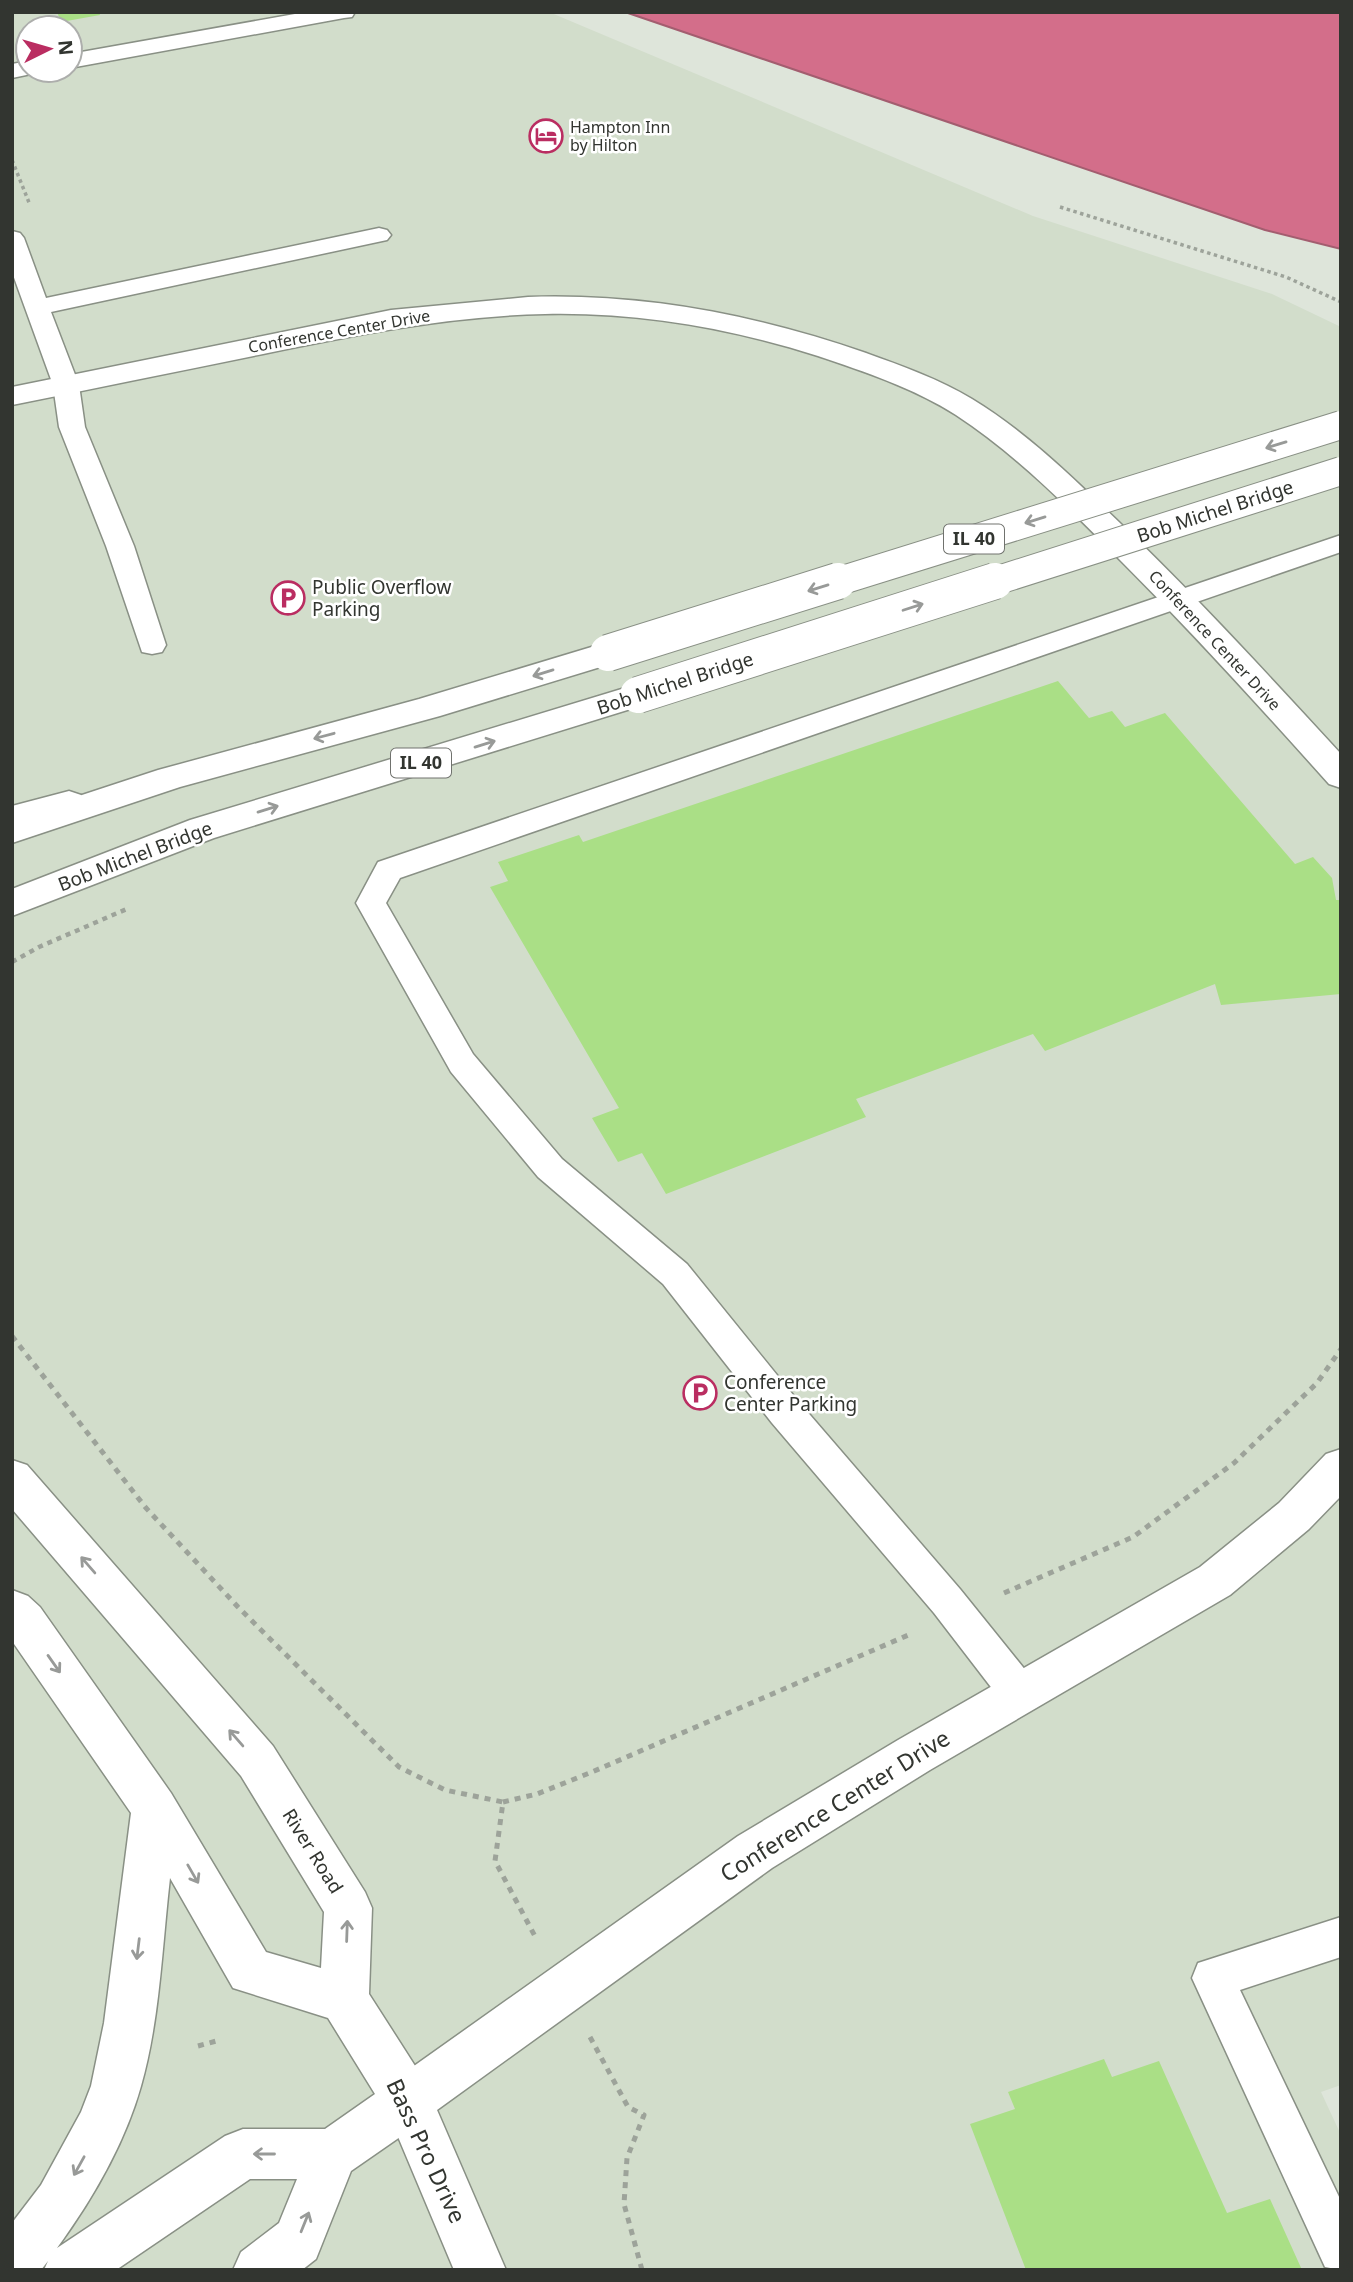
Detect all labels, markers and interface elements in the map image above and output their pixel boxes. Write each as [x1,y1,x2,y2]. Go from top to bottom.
north arrow [14,14,84,84]
text: N [52,39,80,56]
place label: Hampton Inn by Hilton [570,116,670,156]
hotel icon: Hampton Inn by Hilton [527,117,565,155]
street label: Conference Center Drive [246,304,432,358]
one-way arrow [1265,440,1287,453]
street label: Bob Michel Bridge [1133,473,1297,549]
one-way arrow [1024,515,1046,528]
road number: IL 40 [944,524,1004,554]
street label: Conference Center Drive [1144,565,1286,715]
place label: Public Overflow Parking [312,574,451,622]
parking icon: Public Overflow Parking [269,579,307,617]
one-way arrow [807,582,829,595]
one-way arrow [902,600,924,612]
street label: Bob Michel Bridge [593,645,757,721]
one-way arrow [532,668,554,681]
one-way arrow [313,730,336,743]
one-way arrow [474,736,496,749]
road number: IL 40 [391,748,451,778]
one-way arrow [256,802,278,815]
street label: Bob Michel Bridge [54,815,216,897]
place label: Conference Center Parking [724,1369,857,1417]
parking icon: Conference Center Parking [681,1374,719,1412]
one-way arrow [80,1557,96,1575]
one-way arrow [47,1654,61,1673]
street label: Conference Center Drive [714,1721,955,1889]
one-way arrow [228,1729,244,1747]
street label: River Road [277,1804,349,1898]
one-way arrow [186,1863,200,1883]
one-way arrow [341,1920,354,1943]
one-way arrow [131,1937,144,1959]
street label: Bass Pro Drive [380,2073,474,2228]
one-way arrow [253,2147,276,2161]
one-way arrow [72,2155,85,2176]
one-way arrow [300,2212,313,2234]

